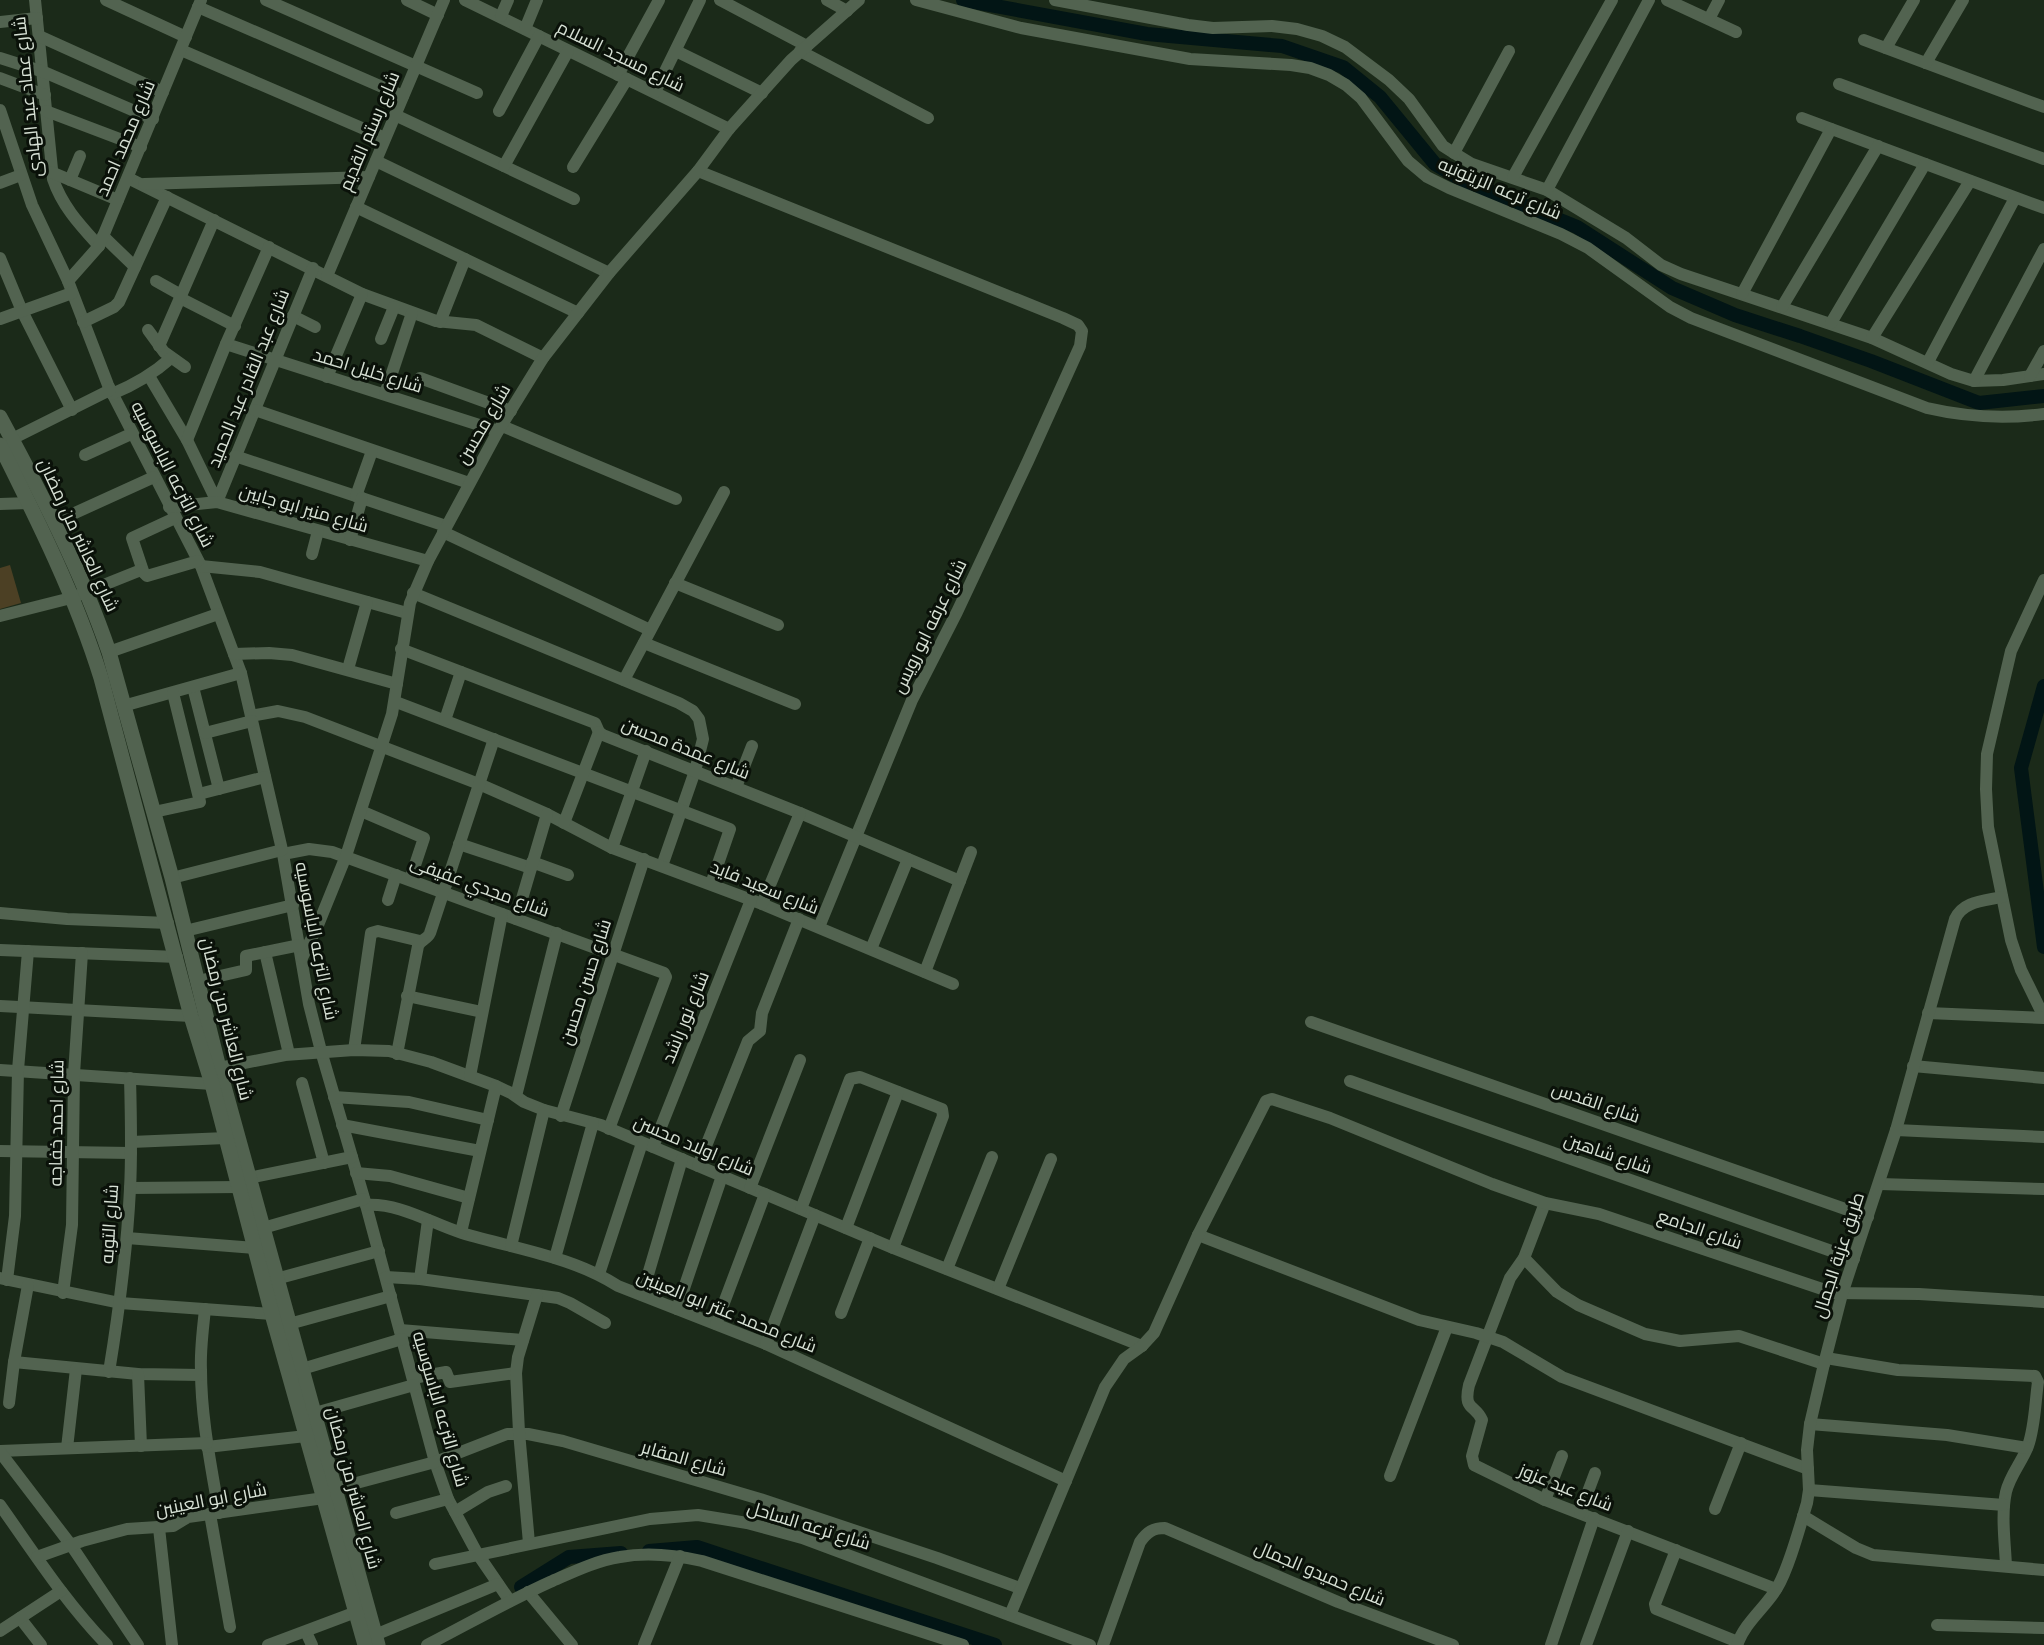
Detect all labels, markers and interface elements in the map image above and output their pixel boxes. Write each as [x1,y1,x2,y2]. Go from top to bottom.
street label: شارع عماد عبد الهادى [8,15,48,178]
street label: شارع مسجد السلام [553,16,688,98]
street label: شارع رستم القديم [334,68,405,195]
street label: شارع محمد احمد [91,77,161,200]
street label: شارع ترعه الزيتونيه [1434,153,1565,225]
street label: شارع عبد القادر عبد الحميد [203,286,295,471]
street label: شارع خليل احمد [310,343,425,398]
street label: شارع محسن [452,380,516,469]
street label: شارع الترعه الباسوسيه [125,398,219,551]
street label: شارع العاشر من رمضان [32,455,124,616]
street label: شارع منير ابو جابين [237,480,371,538]
street label: شارع عرفه ابو رويس [887,556,972,697]
street label: شارع عمدة محسن [618,713,753,785]
street label: شارع مجدي عفيفى [406,851,552,925]
street label: شارع سعيد فايد [707,856,822,920]
street label: شارع الترعه الباسوسيه [289,860,343,1022]
street label: شارع حسن محسن [555,916,617,1048]
street label: شارع العاشر من رمضان [195,936,257,1103]
street label: شارع نور راشد [657,968,715,1067]
street label: شارع احمد خفاجه [44,1059,70,1187]
street label: شارع القدس [1549,1077,1643,1129]
street label: شارع اولاد محسن [630,1110,757,1182]
street label: شارع شاهين [1561,1128,1655,1180]
street label: شارع التوبه [96,1184,124,1265]
street label: طريق عزبة الجمال [1808,1190,1870,1321]
street label: شارع الجامع [1654,1205,1745,1255]
street label: شارع محمد عنتر ابو العينين [633,1265,820,1359]
street label: شارع الترعه الباسوسيه [407,1329,473,1490]
street label: شارع العاشر من رمضان [320,1405,386,1572]
street label: شارع المقابر [637,1436,729,1482]
street label: شارع عيد عزوز [1514,1458,1616,1517]
street label: شارع ابو العينين [154,1478,269,1522]
street label: شارع ترعه الساحل [744,1496,873,1556]
street label: شارع حميدو الجمال [1251,1536,1389,1612]

